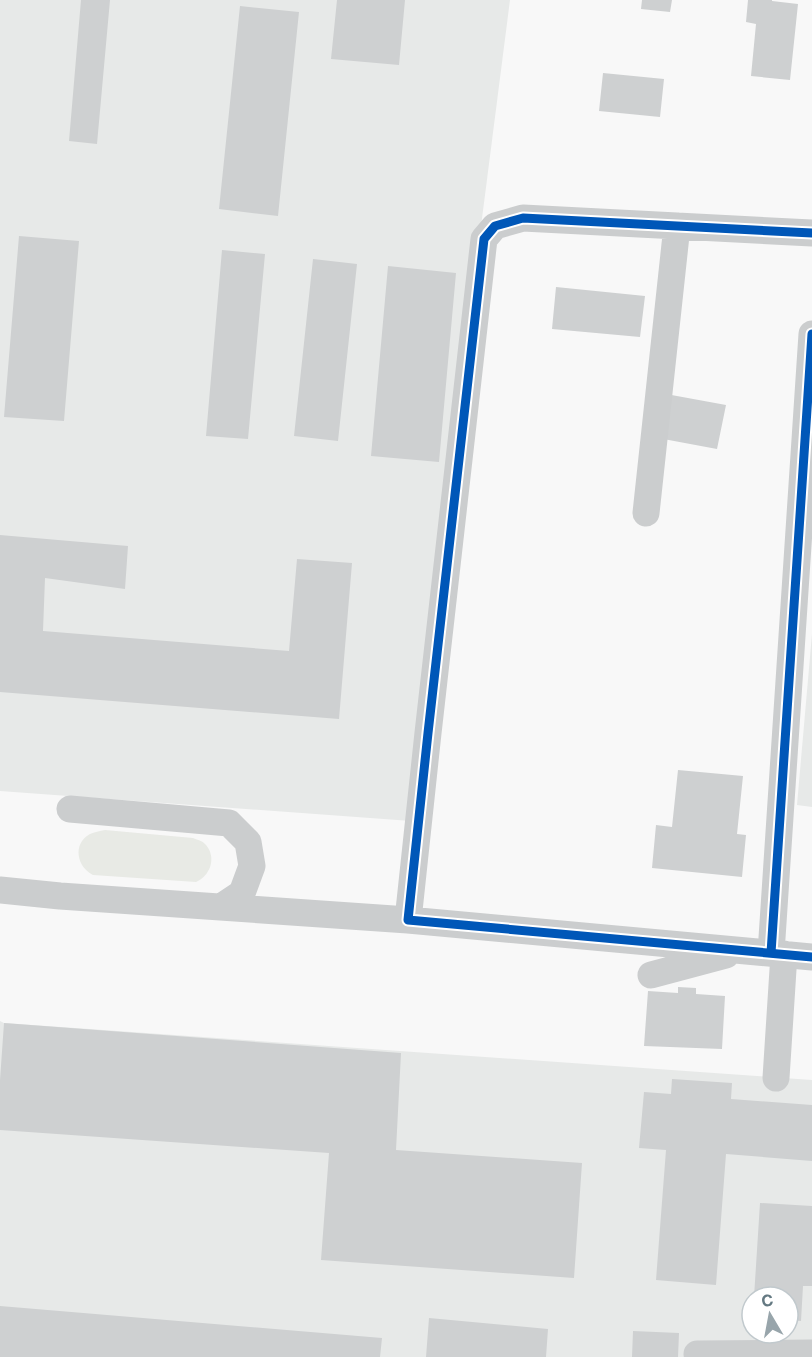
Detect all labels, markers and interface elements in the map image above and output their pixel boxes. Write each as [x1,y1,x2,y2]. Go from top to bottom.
north arrow [740,1285,800,1345]
text: С [760,1289,775,1311]

